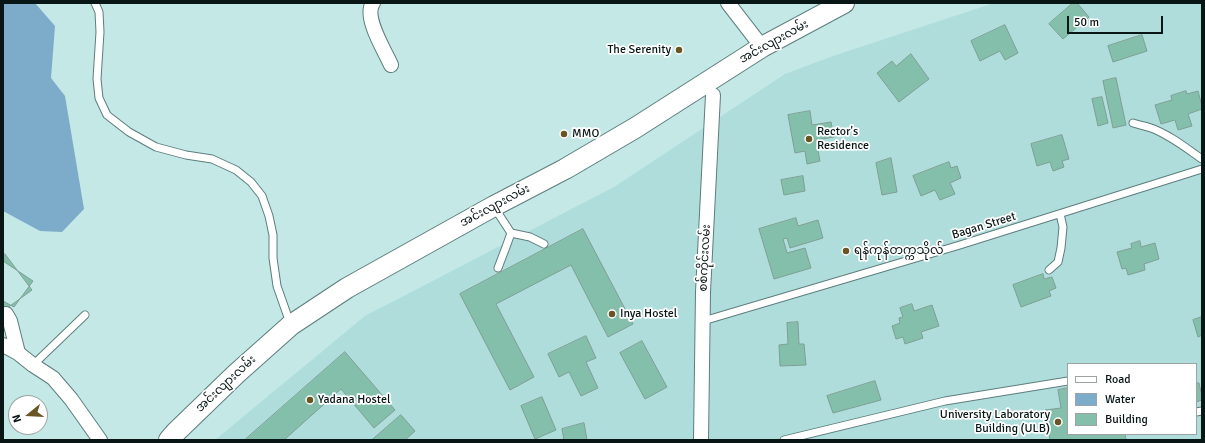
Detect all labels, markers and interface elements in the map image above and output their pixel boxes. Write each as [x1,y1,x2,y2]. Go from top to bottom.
scale bar [1069,8,1165,34]
text: 50 m [1074,15,1099,30]
street label: အင်းလျားလမ်း [737,17,811,67]
place label: The Serenity [607,43,671,57]
marker: The Serenity [674,45,684,55]
place label: Rector's Residence [817,125,869,153]
place label: MMO [572,127,599,141]
marker: MMO [559,129,569,139]
marker: Rector's Residence [804,134,814,144]
street label: အင်းလျားလမ်း [458,182,532,230]
street label: Bagan Street [950,209,1018,243]
street label: စစ်ကိုင်းလမ်း [696,224,714,292]
place label: ရန်ကုန်တက္ကသိုလ် [854,244,943,258]
marker: ရန်ကုန်တက္ကသိုလ် [841,246,851,256]
place label: Inya Hostel [620,307,677,321]
marker: Inya Hostel [607,309,617,319]
street label: အင်းလျားလမ်း [193,353,259,415]
legend [1067,363,1197,435]
text: Road [1105,372,1131,387]
text: Water [1105,392,1135,407]
place label: Yadana Hostel [318,393,390,407]
north arrow [8,395,48,435]
marker: Yadana Hostel [305,395,315,405]
place label: University Laboratory Building (ULB) [940,408,1050,436]
text: Building [1105,412,1148,427]
text: N [10,413,24,424]
marker: University Laboratory Building (ULB) [1053,417,1063,427]

